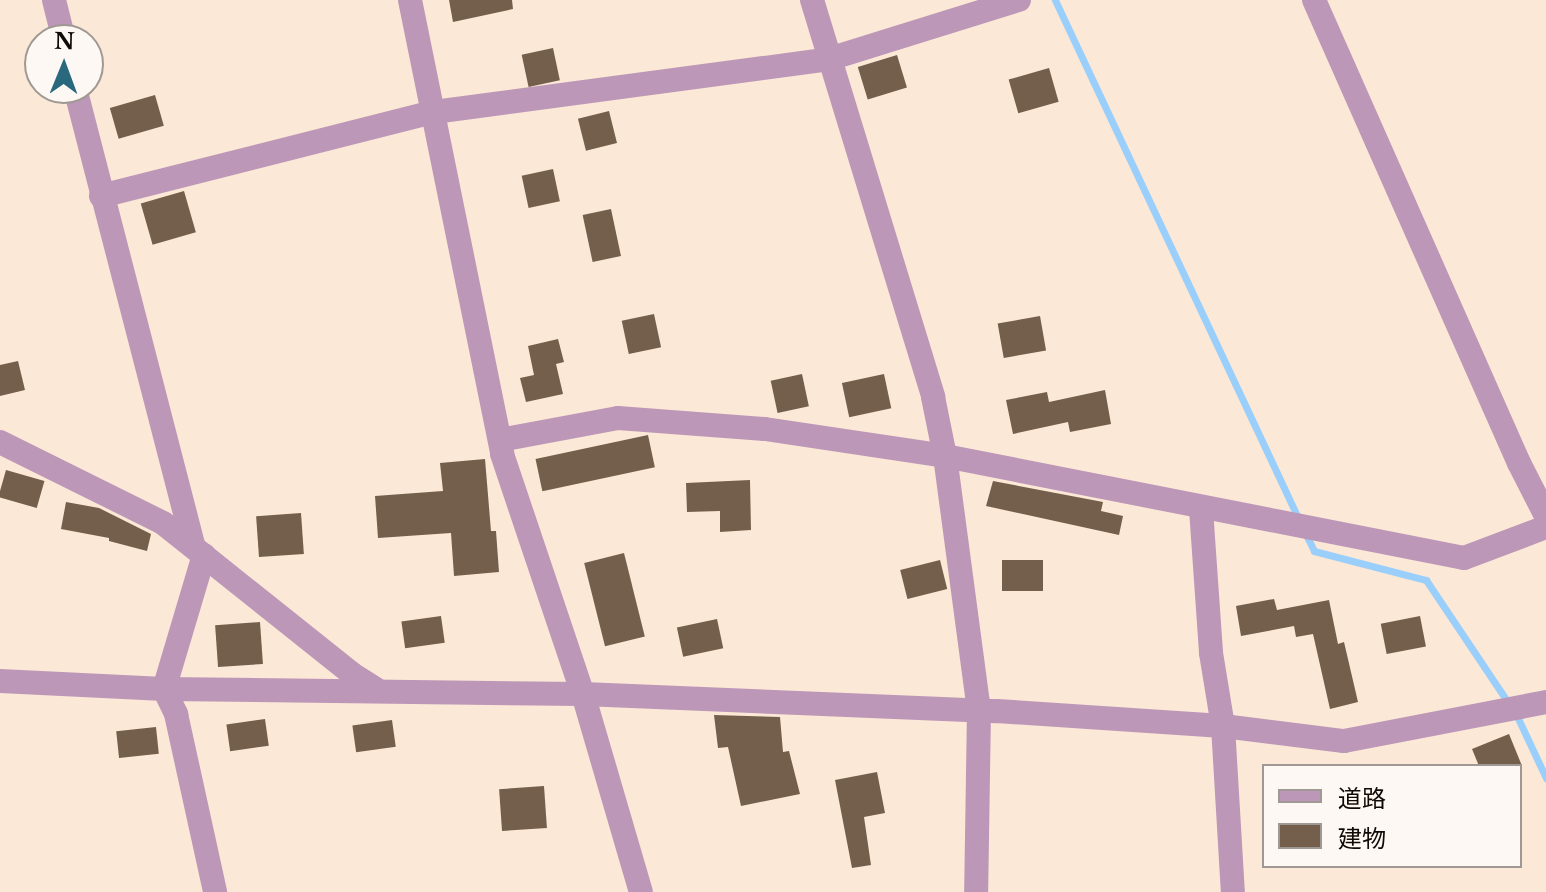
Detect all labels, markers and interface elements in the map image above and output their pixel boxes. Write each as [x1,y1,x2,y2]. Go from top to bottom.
north arrow [24,24,104,104]
text: N [54,28,75,55]
legend [1262,764,1522,868]
text: 道路 [1338,784,1386,813]
text: 建物 [1338,824,1386,853]

